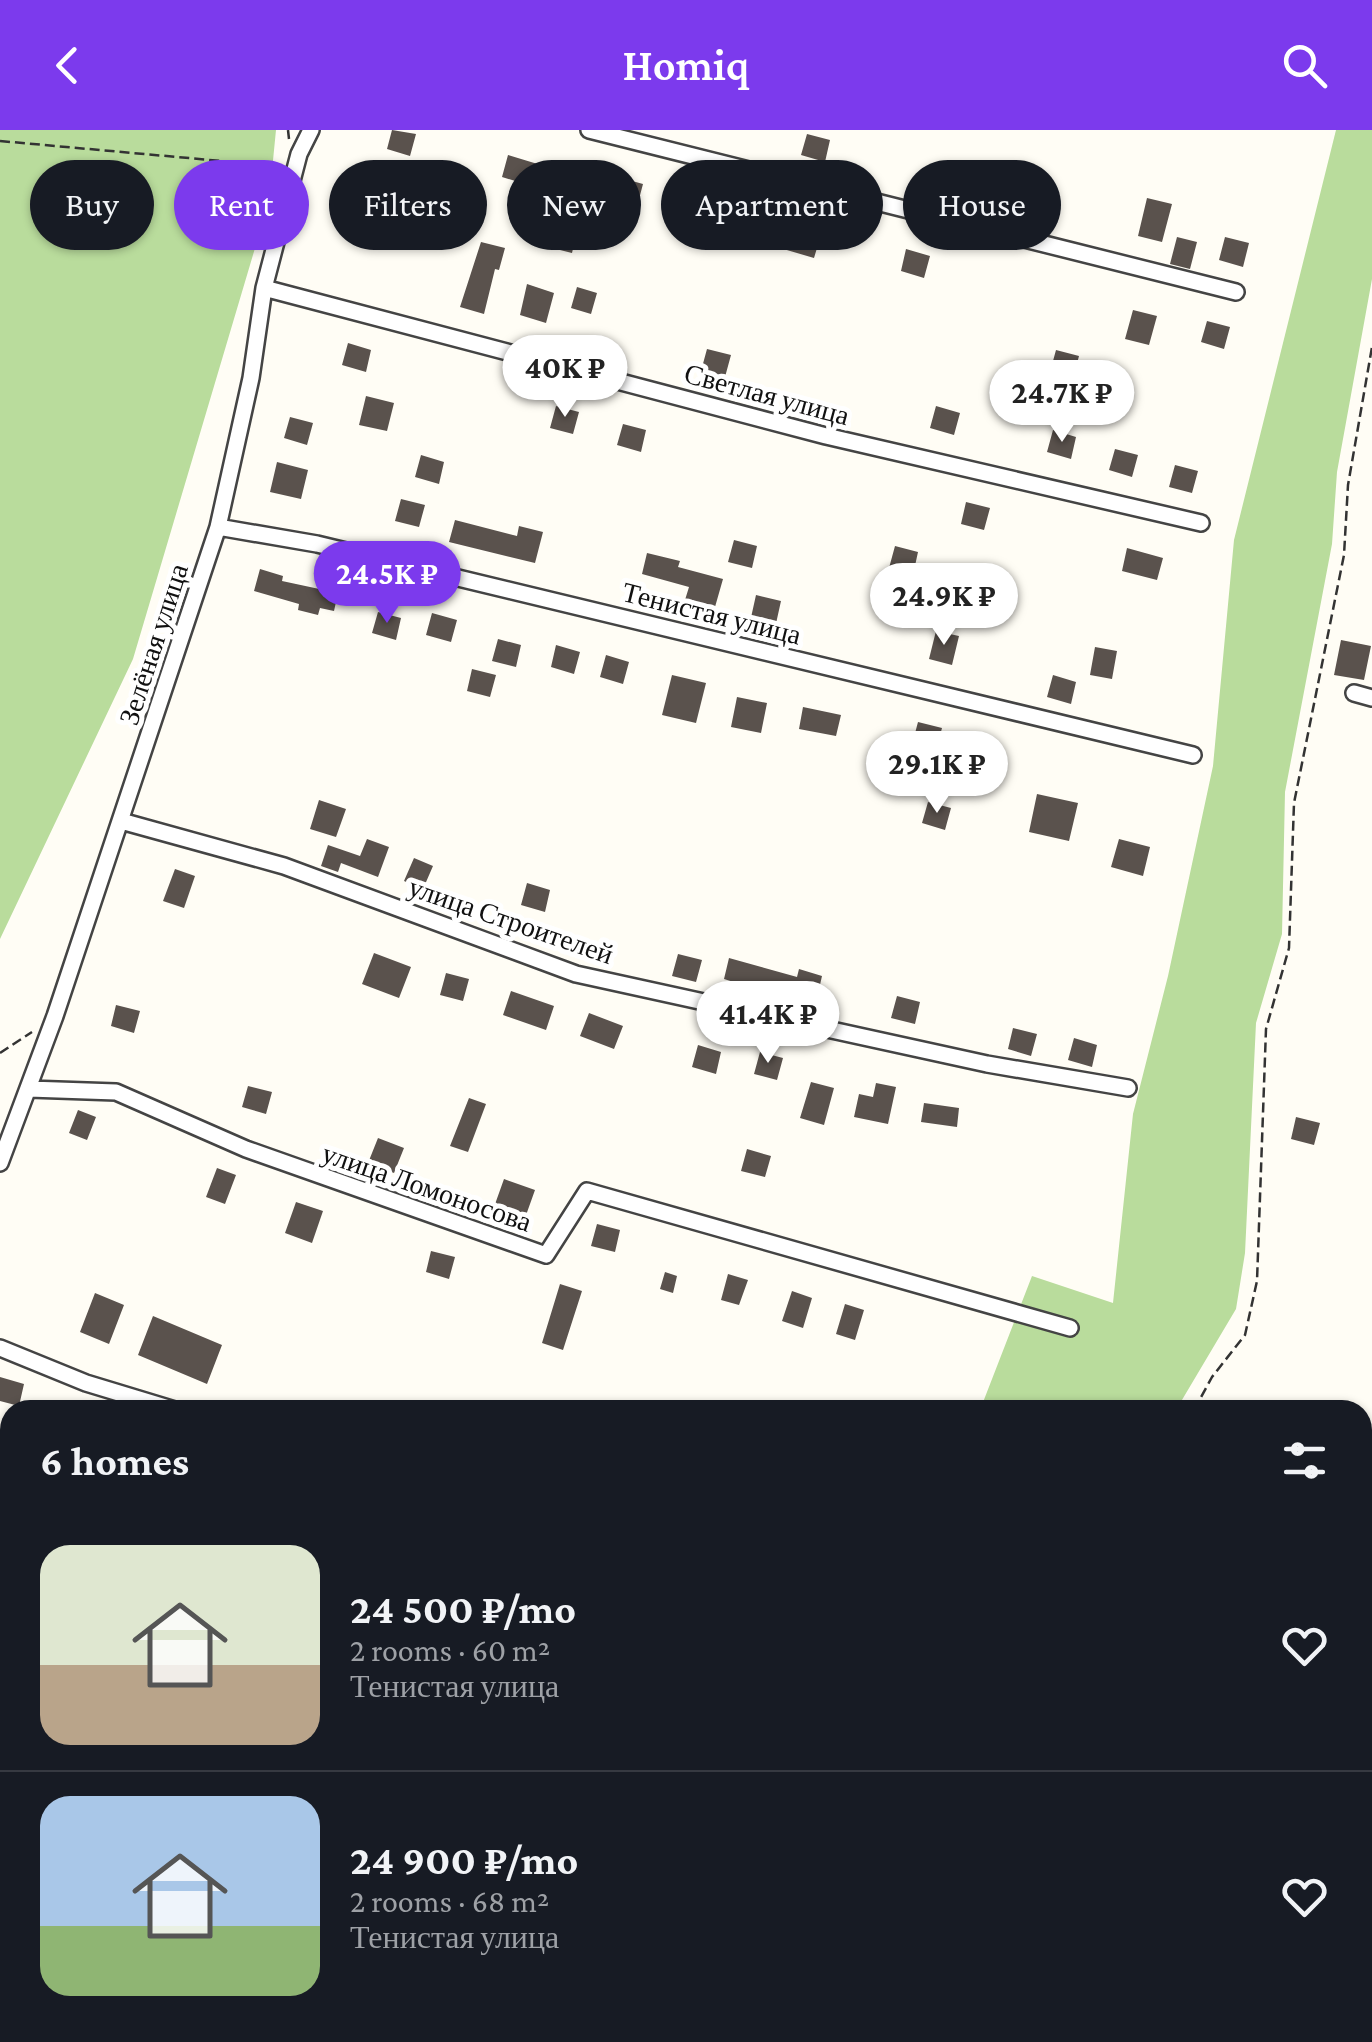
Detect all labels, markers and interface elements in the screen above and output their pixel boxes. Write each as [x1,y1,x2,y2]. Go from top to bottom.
icon: back [40,38,95,93]
icon: search [1277,38,1332,93]
text: Homiq [623,40,749,90]
chip: Buy [30,160,154,250]
chip: Rent [174,160,309,250]
chip: Filters [329,160,487,250]
chip: New [507,160,641,250]
chip: Apartment [661,160,883,250]
chip: House [903,160,1061,250]
pin: 40K ₽ [495,335,635,420]
text: 40K ₽ [524,349,606,385]
street label: Светлая улица [681,358,853,432]
pin: 24.7K ₽ [970,360,1154,445]
text: 24.7K ₽ [1011,374,1113,410]
pin: 24.5K ₽ [295,541,479,626]
text: 24.5K ₽ [336,555,438,591]
street label: Зелёная улица [113,559,194,729]
pin: 24.9K ₽ [852,563,1036,648]
street label: Тенистая улица [619,576,805,651]
text: 24.9K ₽ [892,577,996,613]
pin: 29.1K ₽ [845,731,1029,816]
text: 29.1K ₽ [888,745,986,781]
street label: улица Строителей [404,871,617,970]
pin: 41.4K ₽ [676,981,860,1066]
text: 41.4K ₽ [718,995,818,1031]
street label: улица Ломоносова [318,1137,536,1238]
icon: filters [1277,1433,1332,1488]
text: 6 homes [40,1437,189,1484]
icon: home [120,1585,240,1705]
text: 24 500 ₽/mo [350,1585,576,1632]
icon: heart [1277,1618,1332,1673]
text: 2 rooms · 60 m² [350,1632,550,1668]
text: Тенистая улица [350,1668,559,1704]
icon: home [120,1836,240,1956]
text: 24 900 ₽/mo [350,1836,578,1883]
icon: heart [1277,1869,1332,1924]
text: 2 rooms · 68 m² [350,1883,549,1919]
text: Тенистая улица [350,1919,559,1955]

